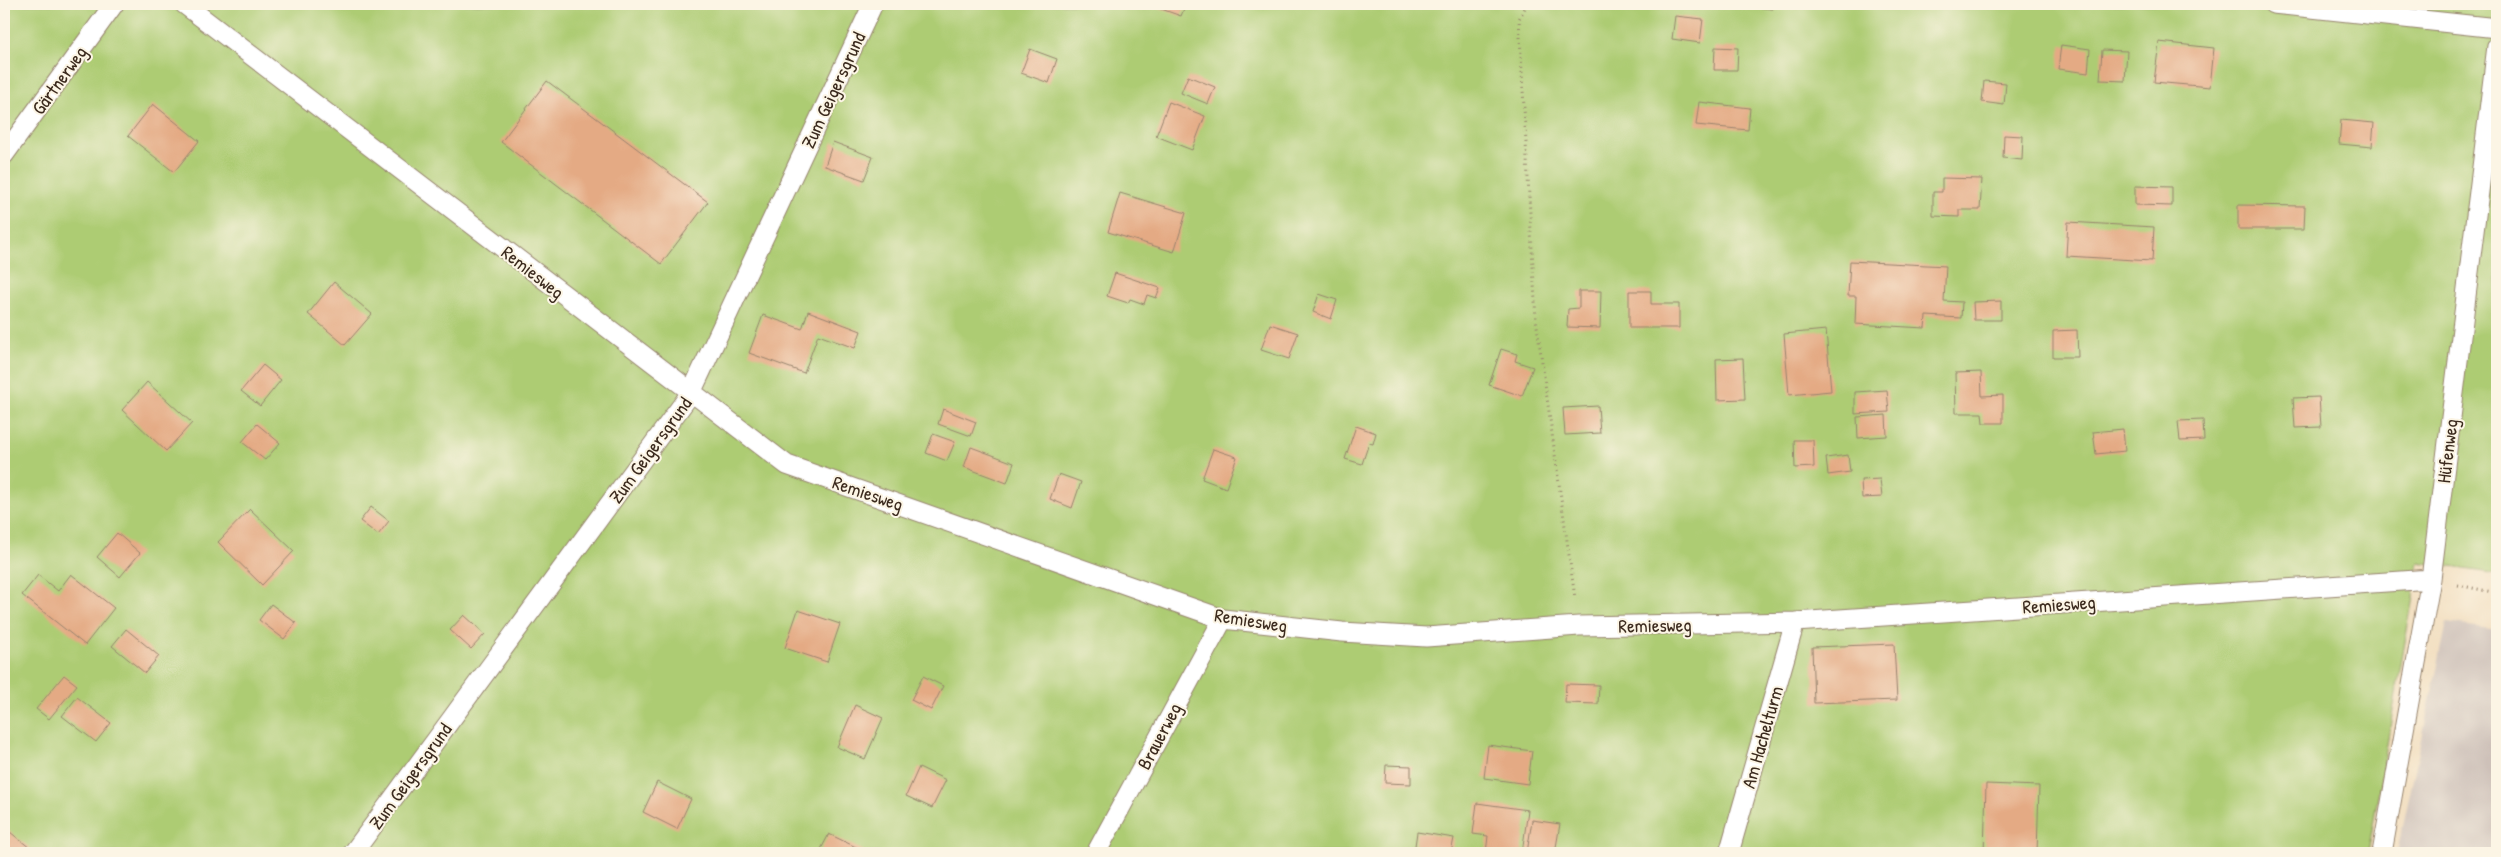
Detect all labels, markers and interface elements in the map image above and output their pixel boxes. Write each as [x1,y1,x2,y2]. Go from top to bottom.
street label: Zum Geigersgrund [795,27,872,152]
street label: Gärtnerweg [25,41,93,119]
street label: Remiesweg [496,239,570,305]
street label: Zum Geigersgrund [603,391,698,508]
street label: Hüfenweg [2430,418,2464,484]
street label: Remiesweg [829,469,907,517]
street label: Remiesweg [2022,588,2096,620]
street label: Remiesweg [1213,601,1289,639]
street label: Remiesweg [1618,611,1692,639]
street label: Am Hachelturm [1735,683,1789,791]
street label: Brauerweg [1131,698,1187,774]
street label: Zum Geigersgrund [363,717,458,834]

